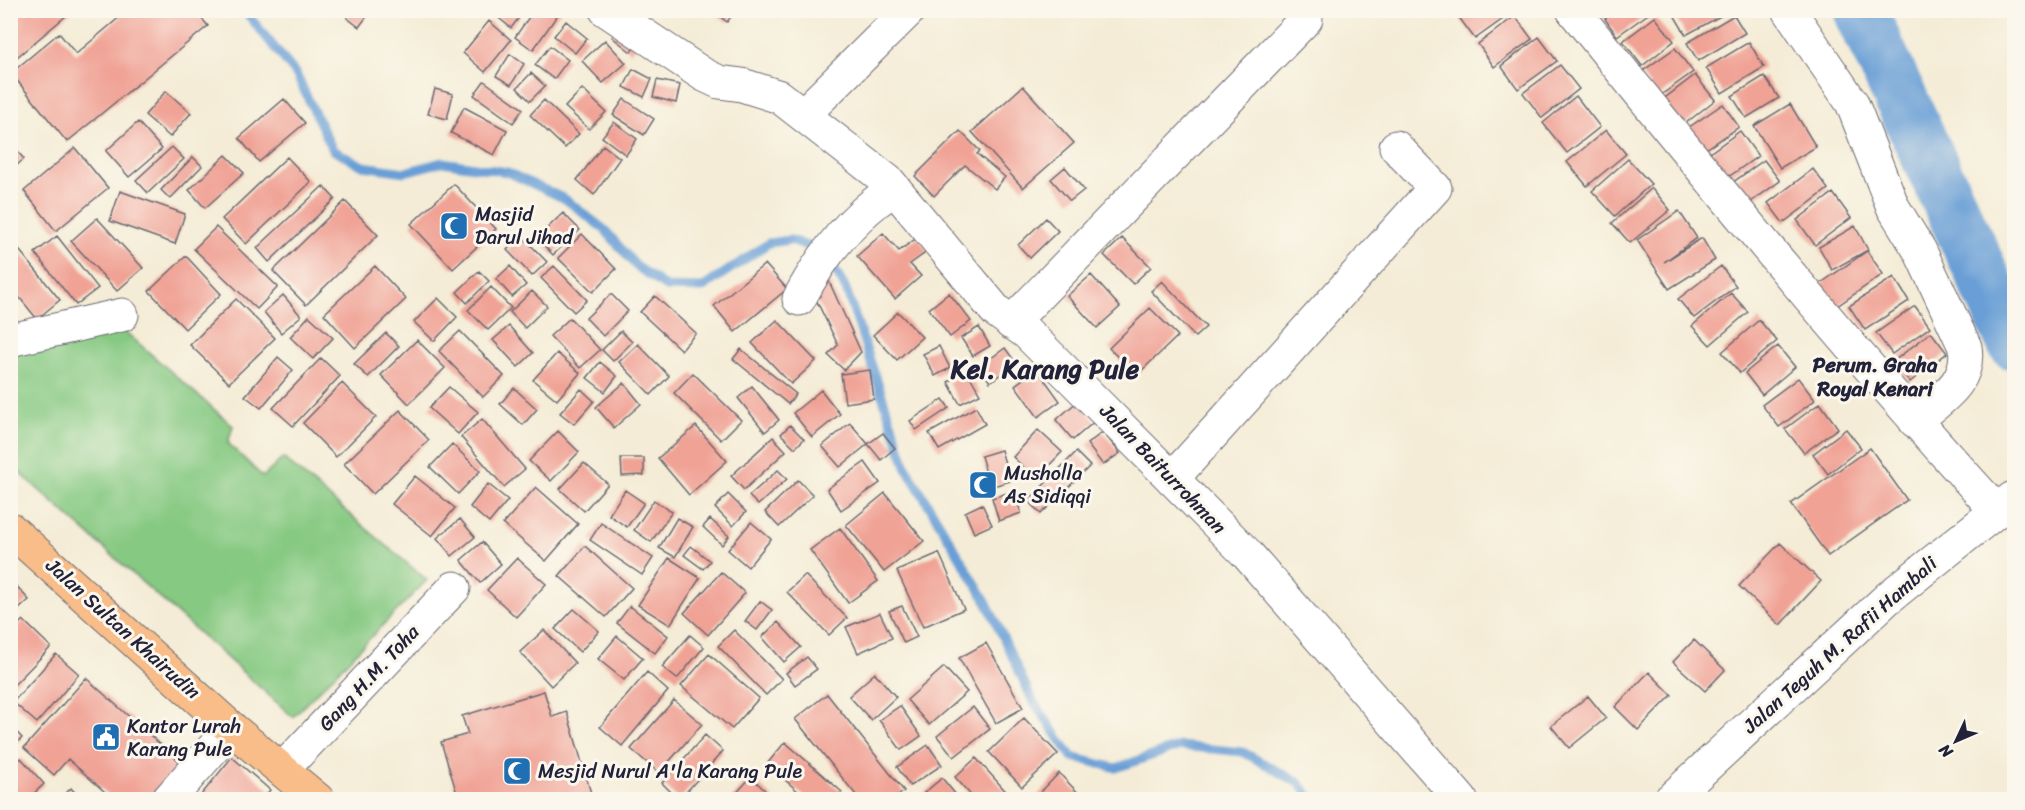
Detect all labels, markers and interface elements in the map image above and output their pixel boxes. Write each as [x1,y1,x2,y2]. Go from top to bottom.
place label: Masjid Darul Jihad [475,197,574,255]
mosque icon: Masjid Darul Jihad [438,210,470,242]
district label: Kel. Karang Pule [950,346,1140,392]
district label: Perum. Graha Royal Kenari [1812,346,1938,408]
street label: Jalan Baiturrohman [1090,395,1235,543]
place label: Musholla As Sidiqqi [1003,456,1091,514]
mosque icon: Musholla As Sidiqqi [967,469,999,501]
street label: Jalan Teguh M. Rafii Hambali [1734,546,1947,743]
street label: Jalan Sultan Khairudin [37,549,209,709]
street label: Gang H.M. Toha [310,616,429,740]
place label: Kantor Lurah Karang Pule [127,709,241,767]
north arrow [1926,711,1986,771]
public building icon: Kantor Lurah Karang Pule [90,721,122,753]
text: N [1931,736,1961,766]
place label: Mesjid Nurul A'la Karang Pule [538,754,803,789]
mosque icon: Mesjid Nurul A'la Karang Pule [501,755,533,787]

